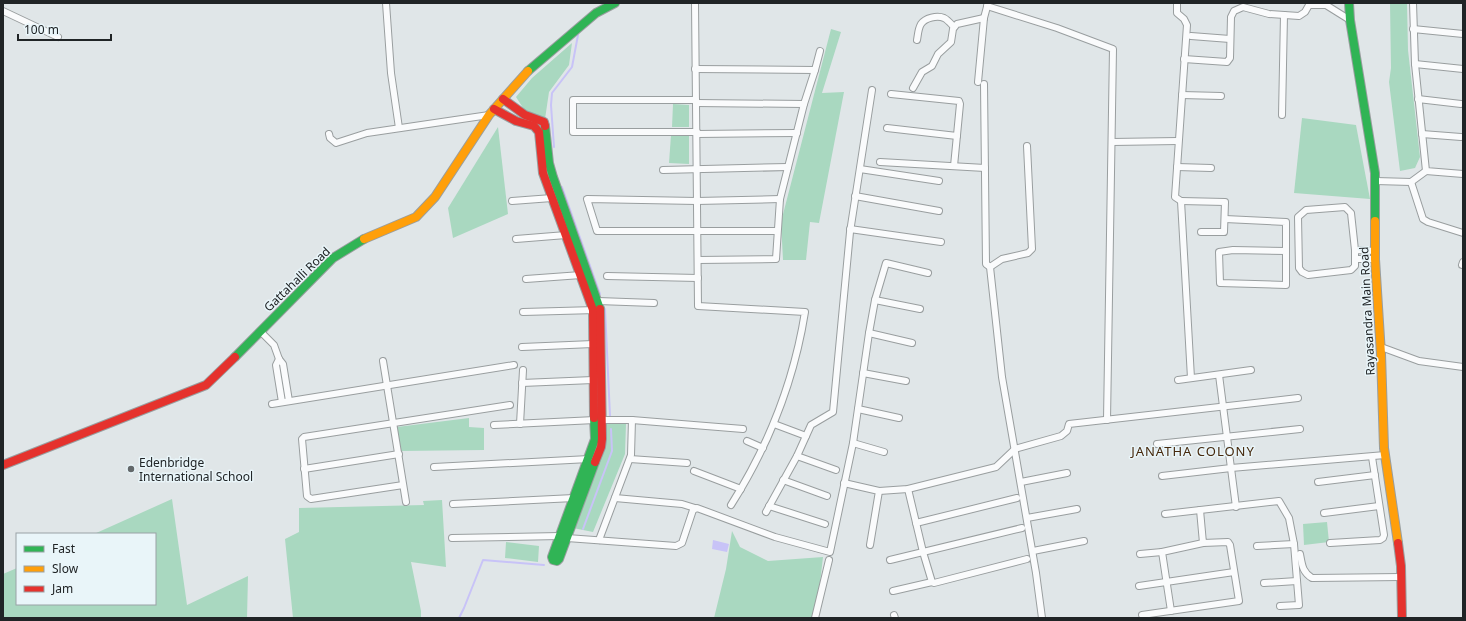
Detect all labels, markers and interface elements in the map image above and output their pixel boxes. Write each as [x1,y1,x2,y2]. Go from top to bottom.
scale bar [18,16,111,42]
text: 100 m [24,21,59,38]
street label: Gattahalli Road [260,243,334,315]
street label: Rayasandra Main Road [1355,246,1379,376]
district label: JANATHA COLONY [1129,442,1255,460]
place label: Edenbridge International School [139,454,253,485]
marker: Edenbridge International School [126,464,136,474]
legend [16,533,156,605]
text: Fast [52,540,76,557]
text: Slow [52,560,79,577]
text: Jam [51,580,73,597]

